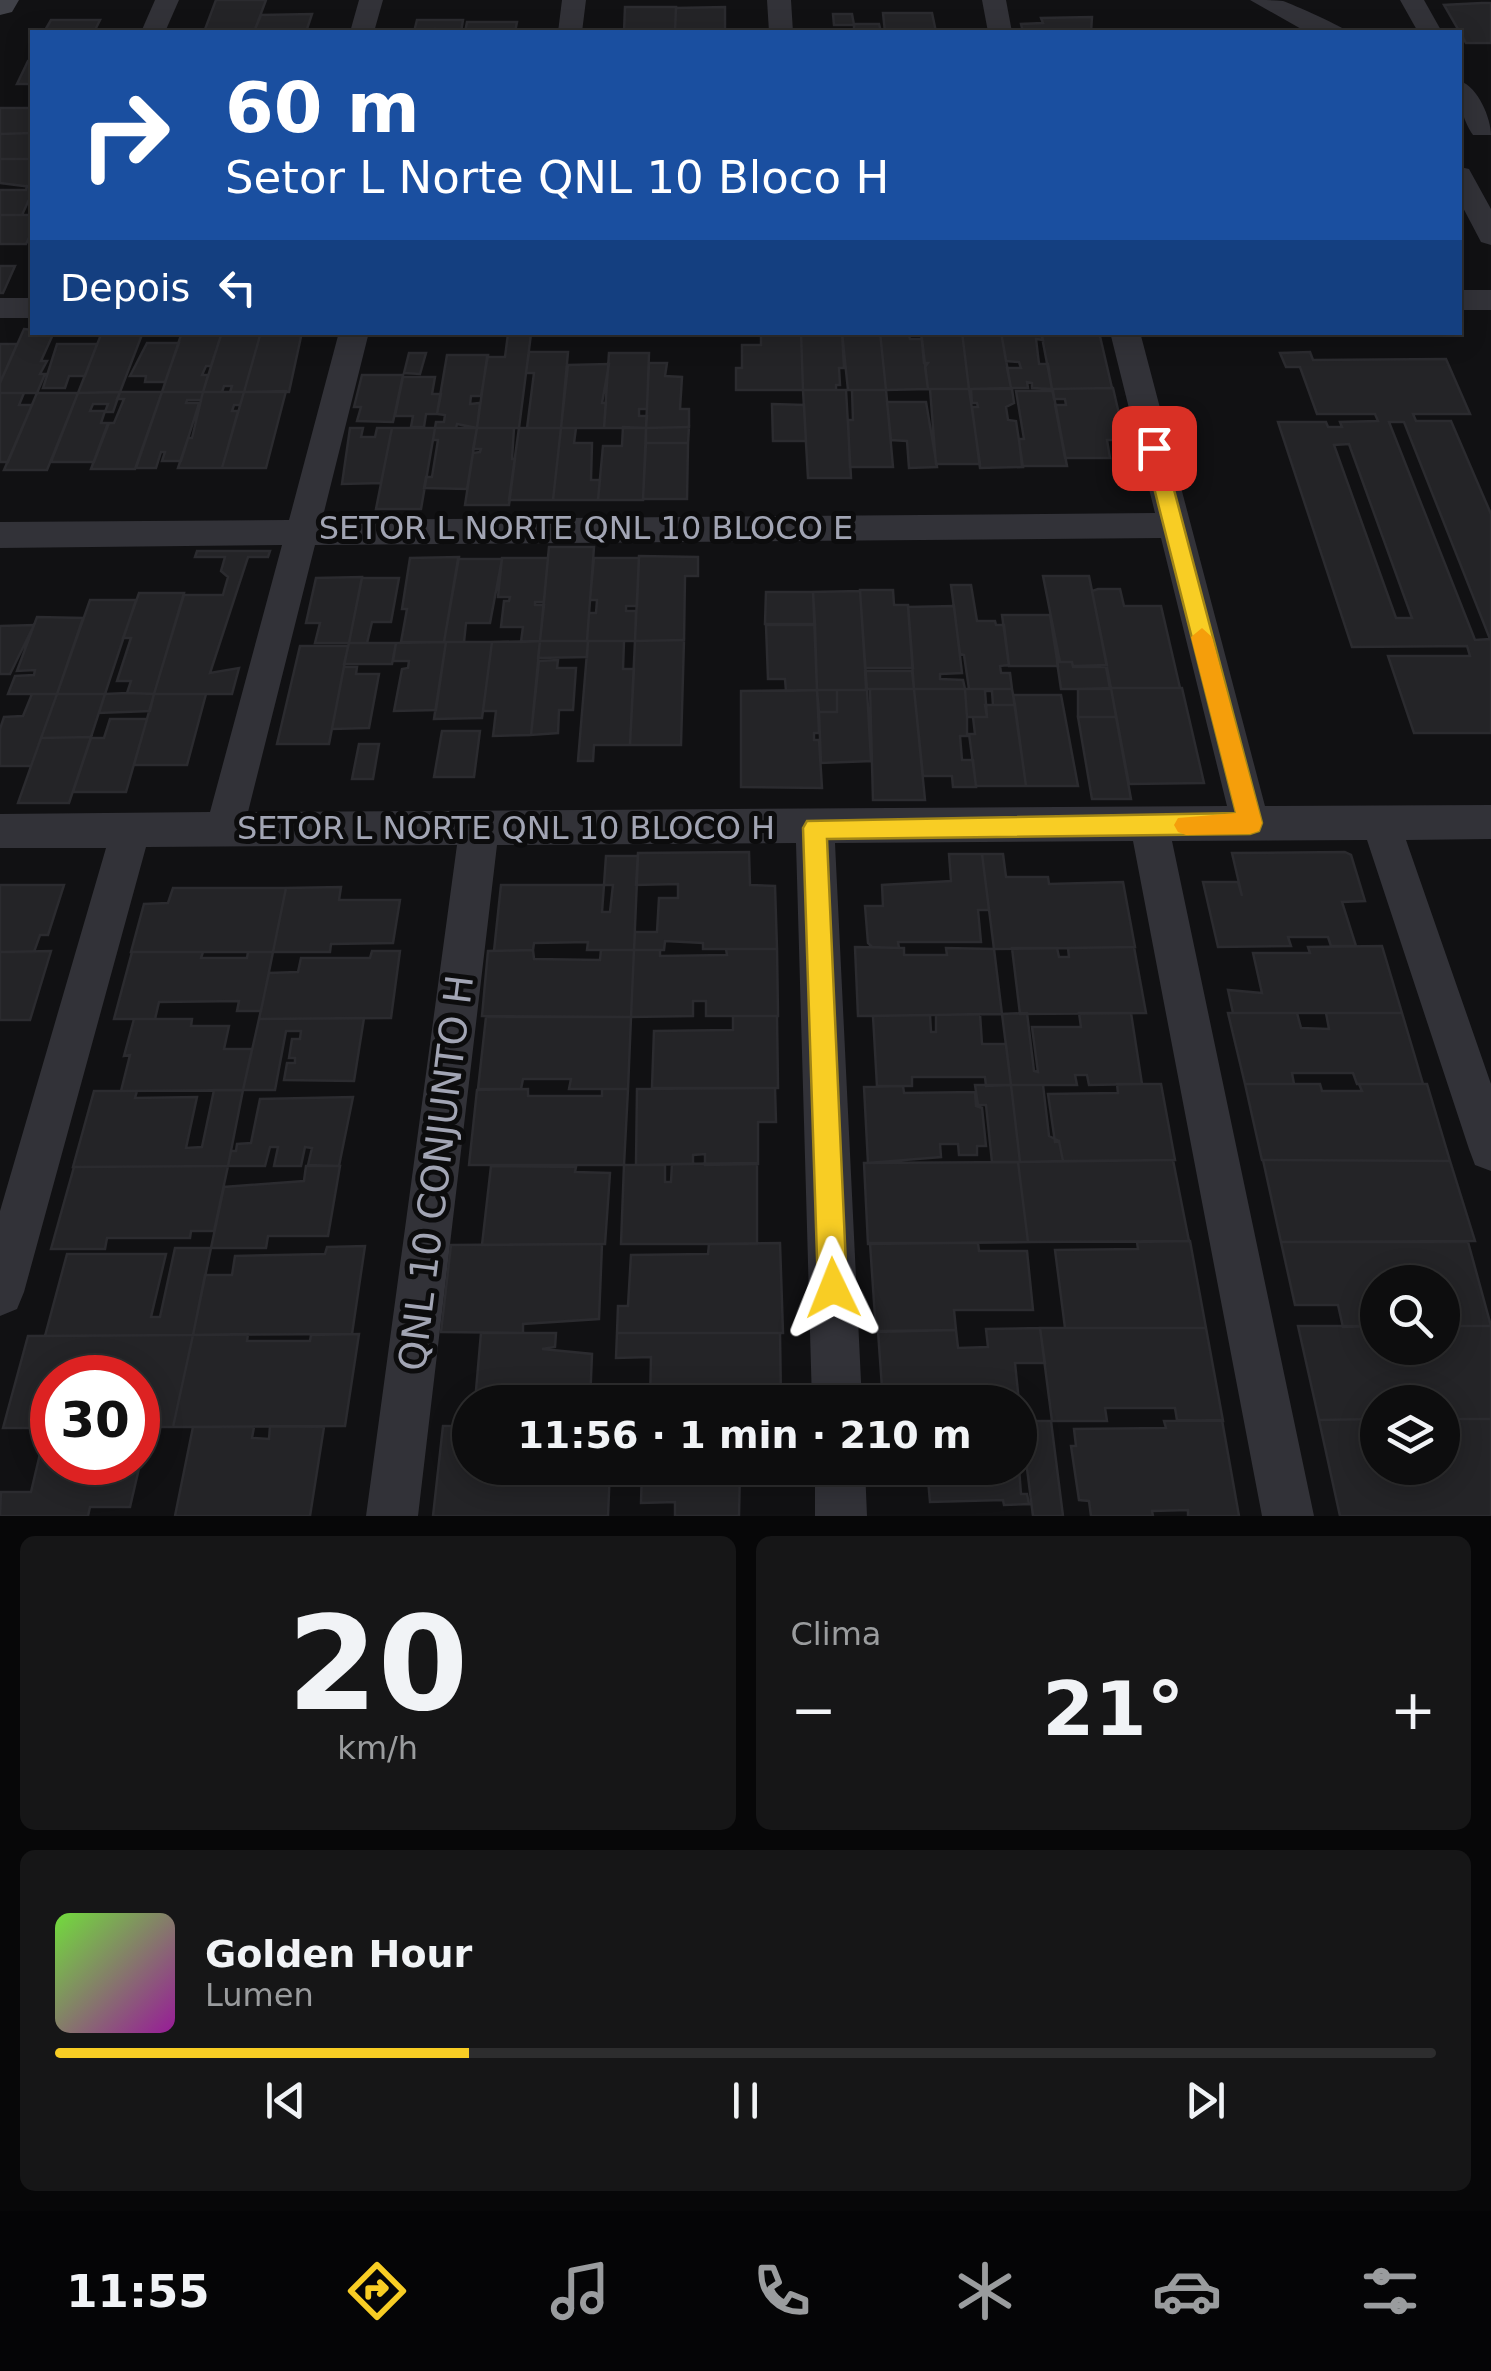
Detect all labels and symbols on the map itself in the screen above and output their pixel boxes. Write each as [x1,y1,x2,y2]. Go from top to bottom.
pin [1112,406,1197,491]
street label: SETOR L NORTE QNL 10 BLOCO E [319,509,853,547]
street label: SETOR L NORTE QNL 10 BLOCO H [237,809,775,847]
street label: QNL 10 CONJUNTO H [390,973,482,1373]
position arrow [781,1236,885,1340]
speed limit sign: 30 [30,1355,160,1485]

